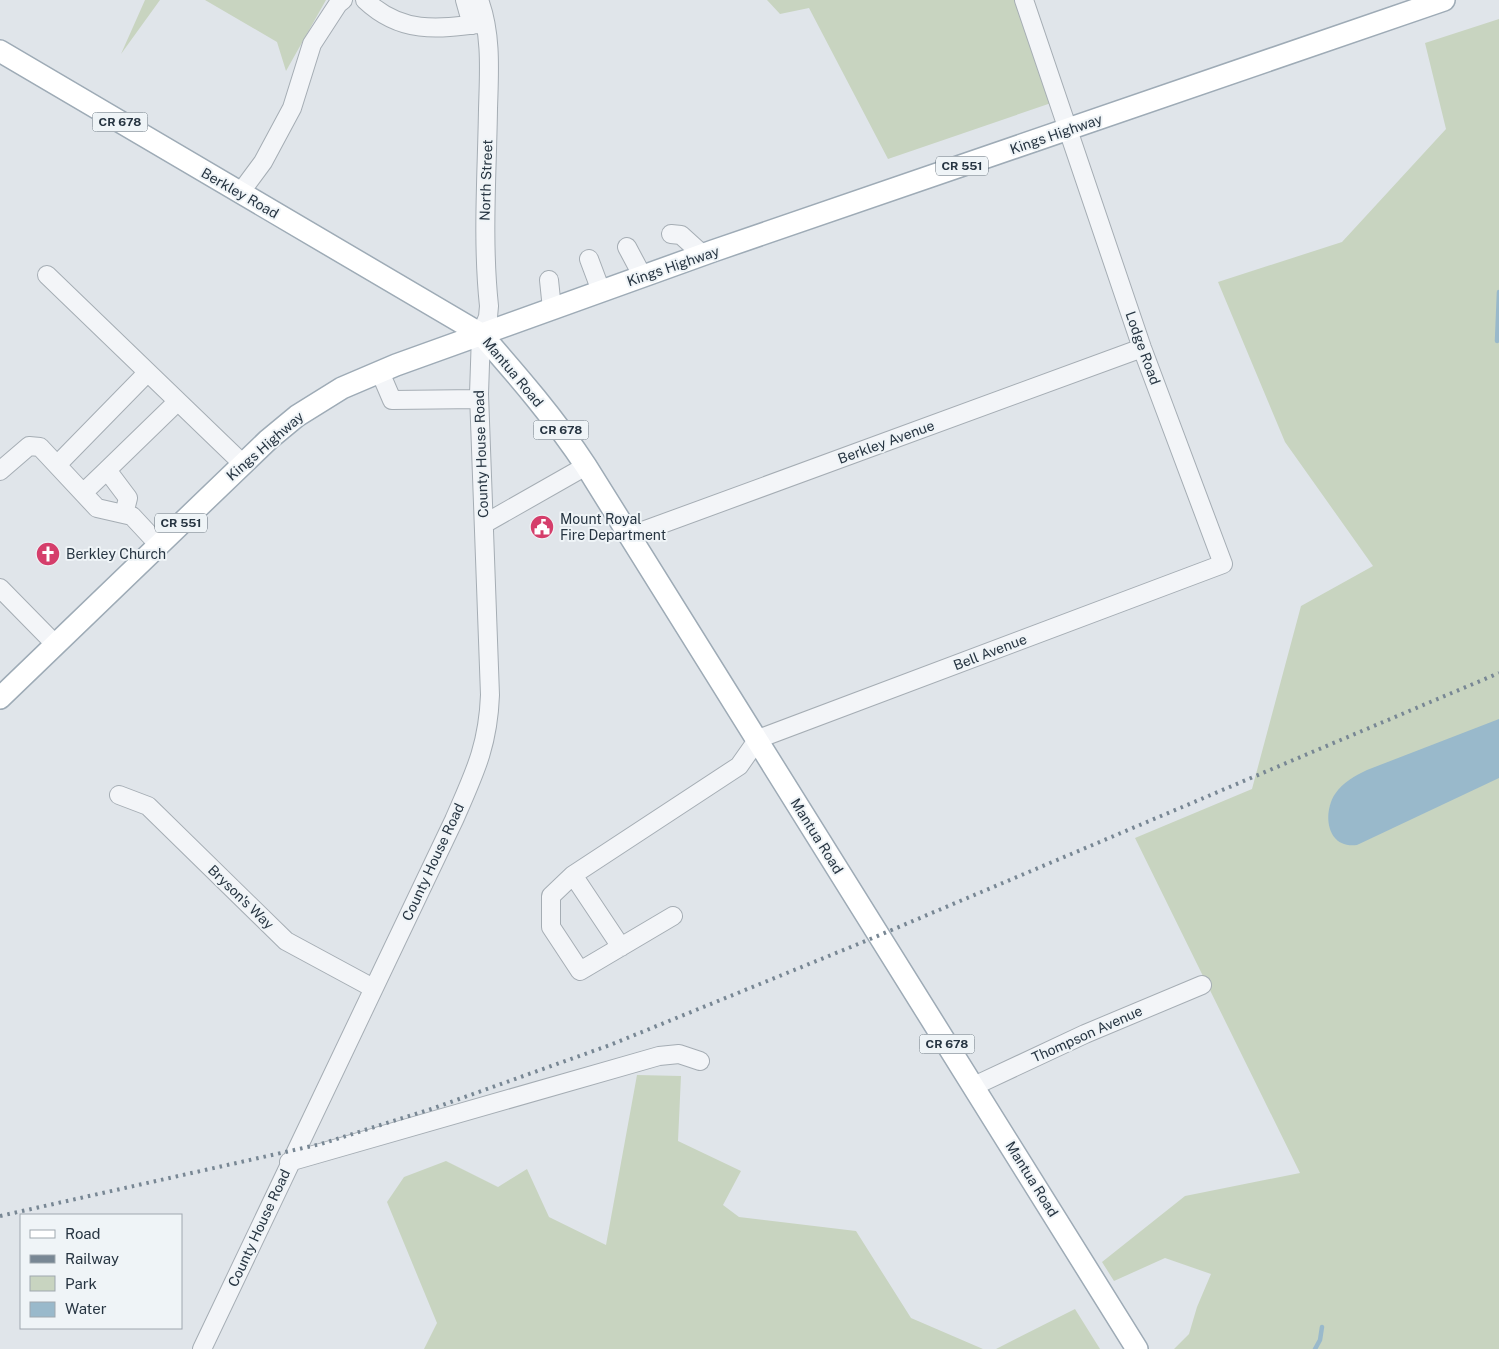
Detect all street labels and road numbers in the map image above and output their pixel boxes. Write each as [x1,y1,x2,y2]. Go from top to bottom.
street label: Kings Highway [1008,111,1105,157]
road number: CR 678 [92,112,148,132]
street label: North Street [477,139,495,221]
road number: CR 551 [936,157,988,176]
street label: Berkley Road [199,164,281,222]
street label: Kings Highway [625,243,722,289]
street label: Lodge Road [1122,309,1164,387]
street label: Mantua Road [479,334,547,410]
street label: County House Road [471,390,491,518]
street label: Kings Highway [223,408,307,484]
street label: Berkley Avenue [836,417,936,467]
road number: CR 678 [534,420,588,440]
road number: CR 551 [155,514,207,532]
street label: Bell Avenue [951,631,1029,673]
street label: Mantua Road [788,795,846,877]
street label: County House Road [399,801,467,923]
street label: Bryson's Way [205,862,277,933]
street label: Thompson Avenue [1029,1002,1145,1066]
road number: CR 678 [920,1034,974,1054]
street label: Mantua Road [1003,1138,1061,1220]
street label: County House Road [225,1167,293,1289]

